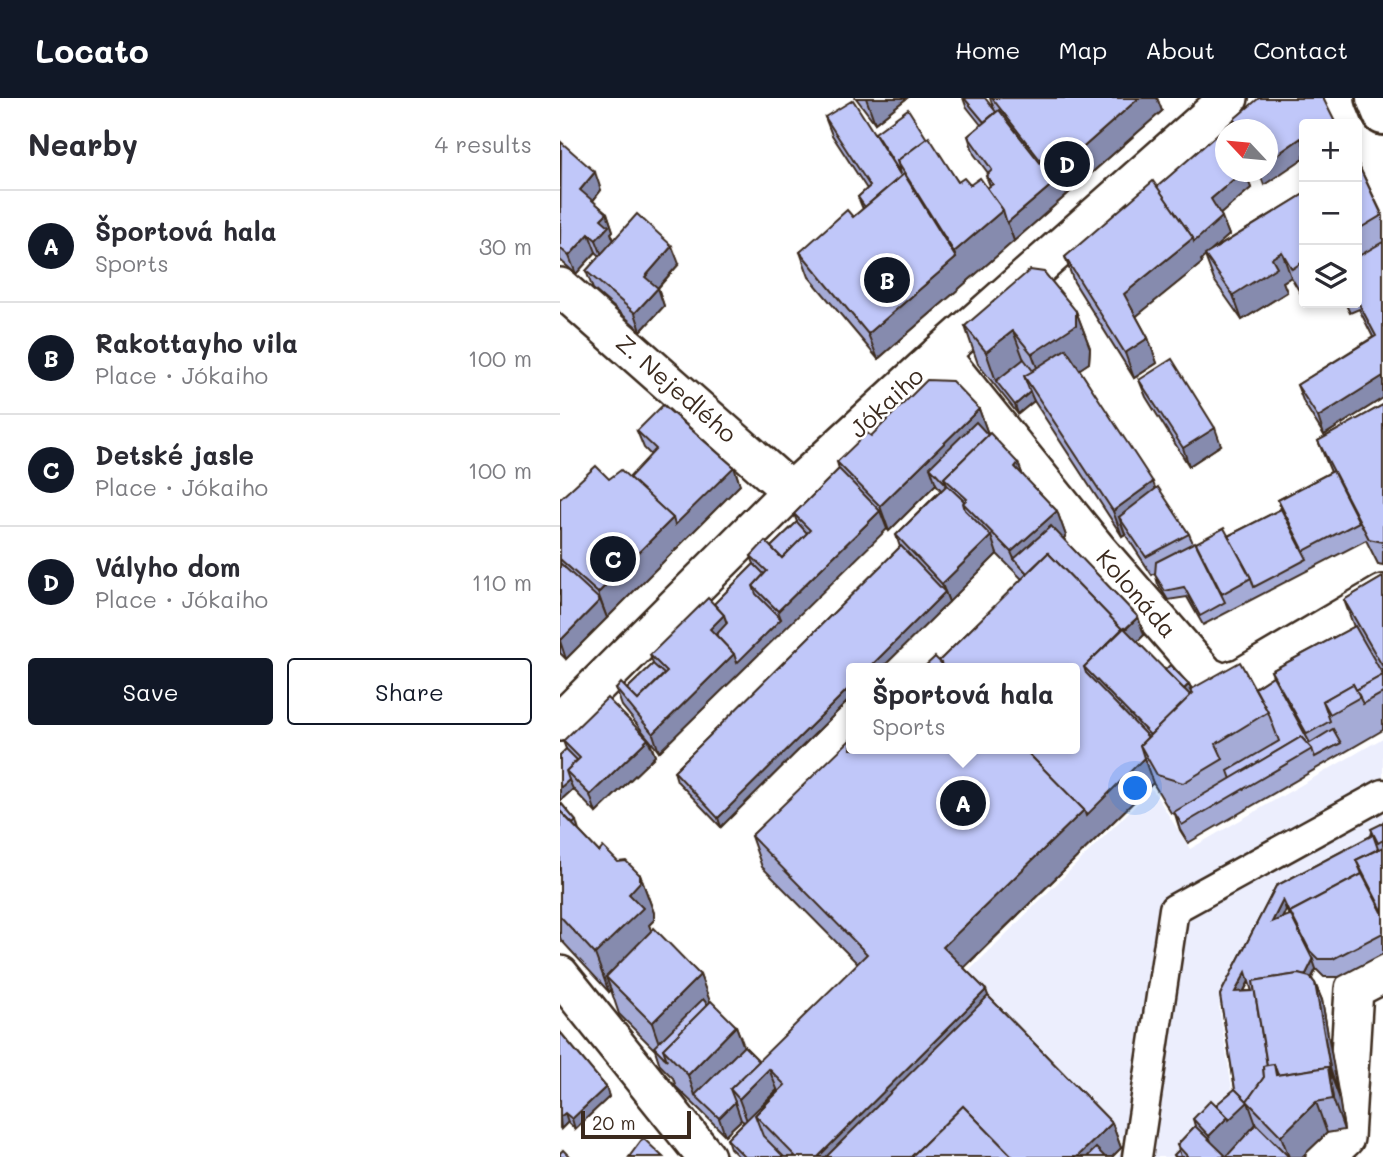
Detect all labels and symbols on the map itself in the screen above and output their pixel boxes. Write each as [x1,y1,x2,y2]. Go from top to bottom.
north arrow [1215,119,1278,182]
pin: D [1044,138,1090,190]
pin: B [864,254,910,306]
street label: Z. Nejedlého [610,327,744,449]
street label: Jókaiho [842,360,930,444]
pin: C [590,533,636,585]
street label: Kolonáda [1090,542,1184,644]
your location [1118,771,1152,805]
pin: A [940,777,986,829]
scale bar [581,1108,691,1140]

